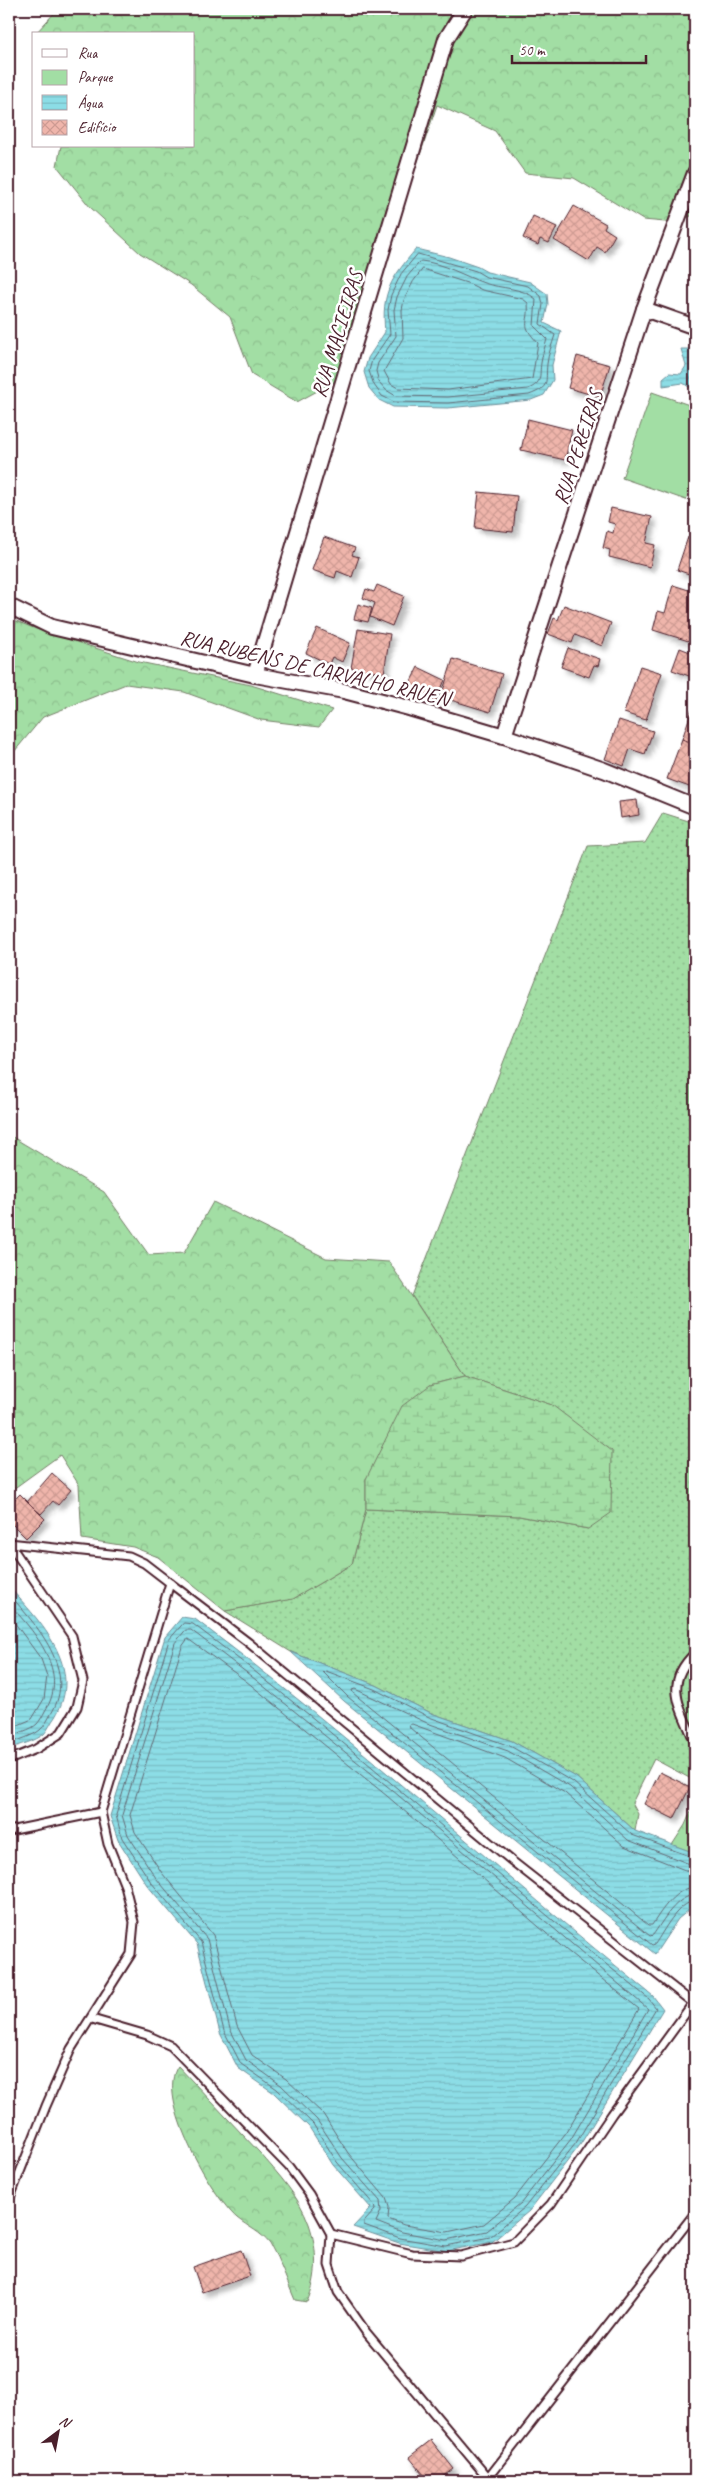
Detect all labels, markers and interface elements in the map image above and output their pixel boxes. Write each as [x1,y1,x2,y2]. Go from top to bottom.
legend [32,32,195,148]
scale bar [512,32,645,64]
text: 50 m [519,41,546,60]
text: Rua [78,44,98,63]
text: Parque [78,68,114,87]
text: Água [78,94,103,113]
text: Edifício [78,118,117,137]
street label: RUA MACIEIRAS [305,265,369,401]
street label: RUA PEREIRAS [547,384,610,507]
street label: RUA RUBENS DE CARVALHO RAUEN [178,624,455,712]
north arrow [32,2408,82,2458]
text: N [56,2412,75,2432]

